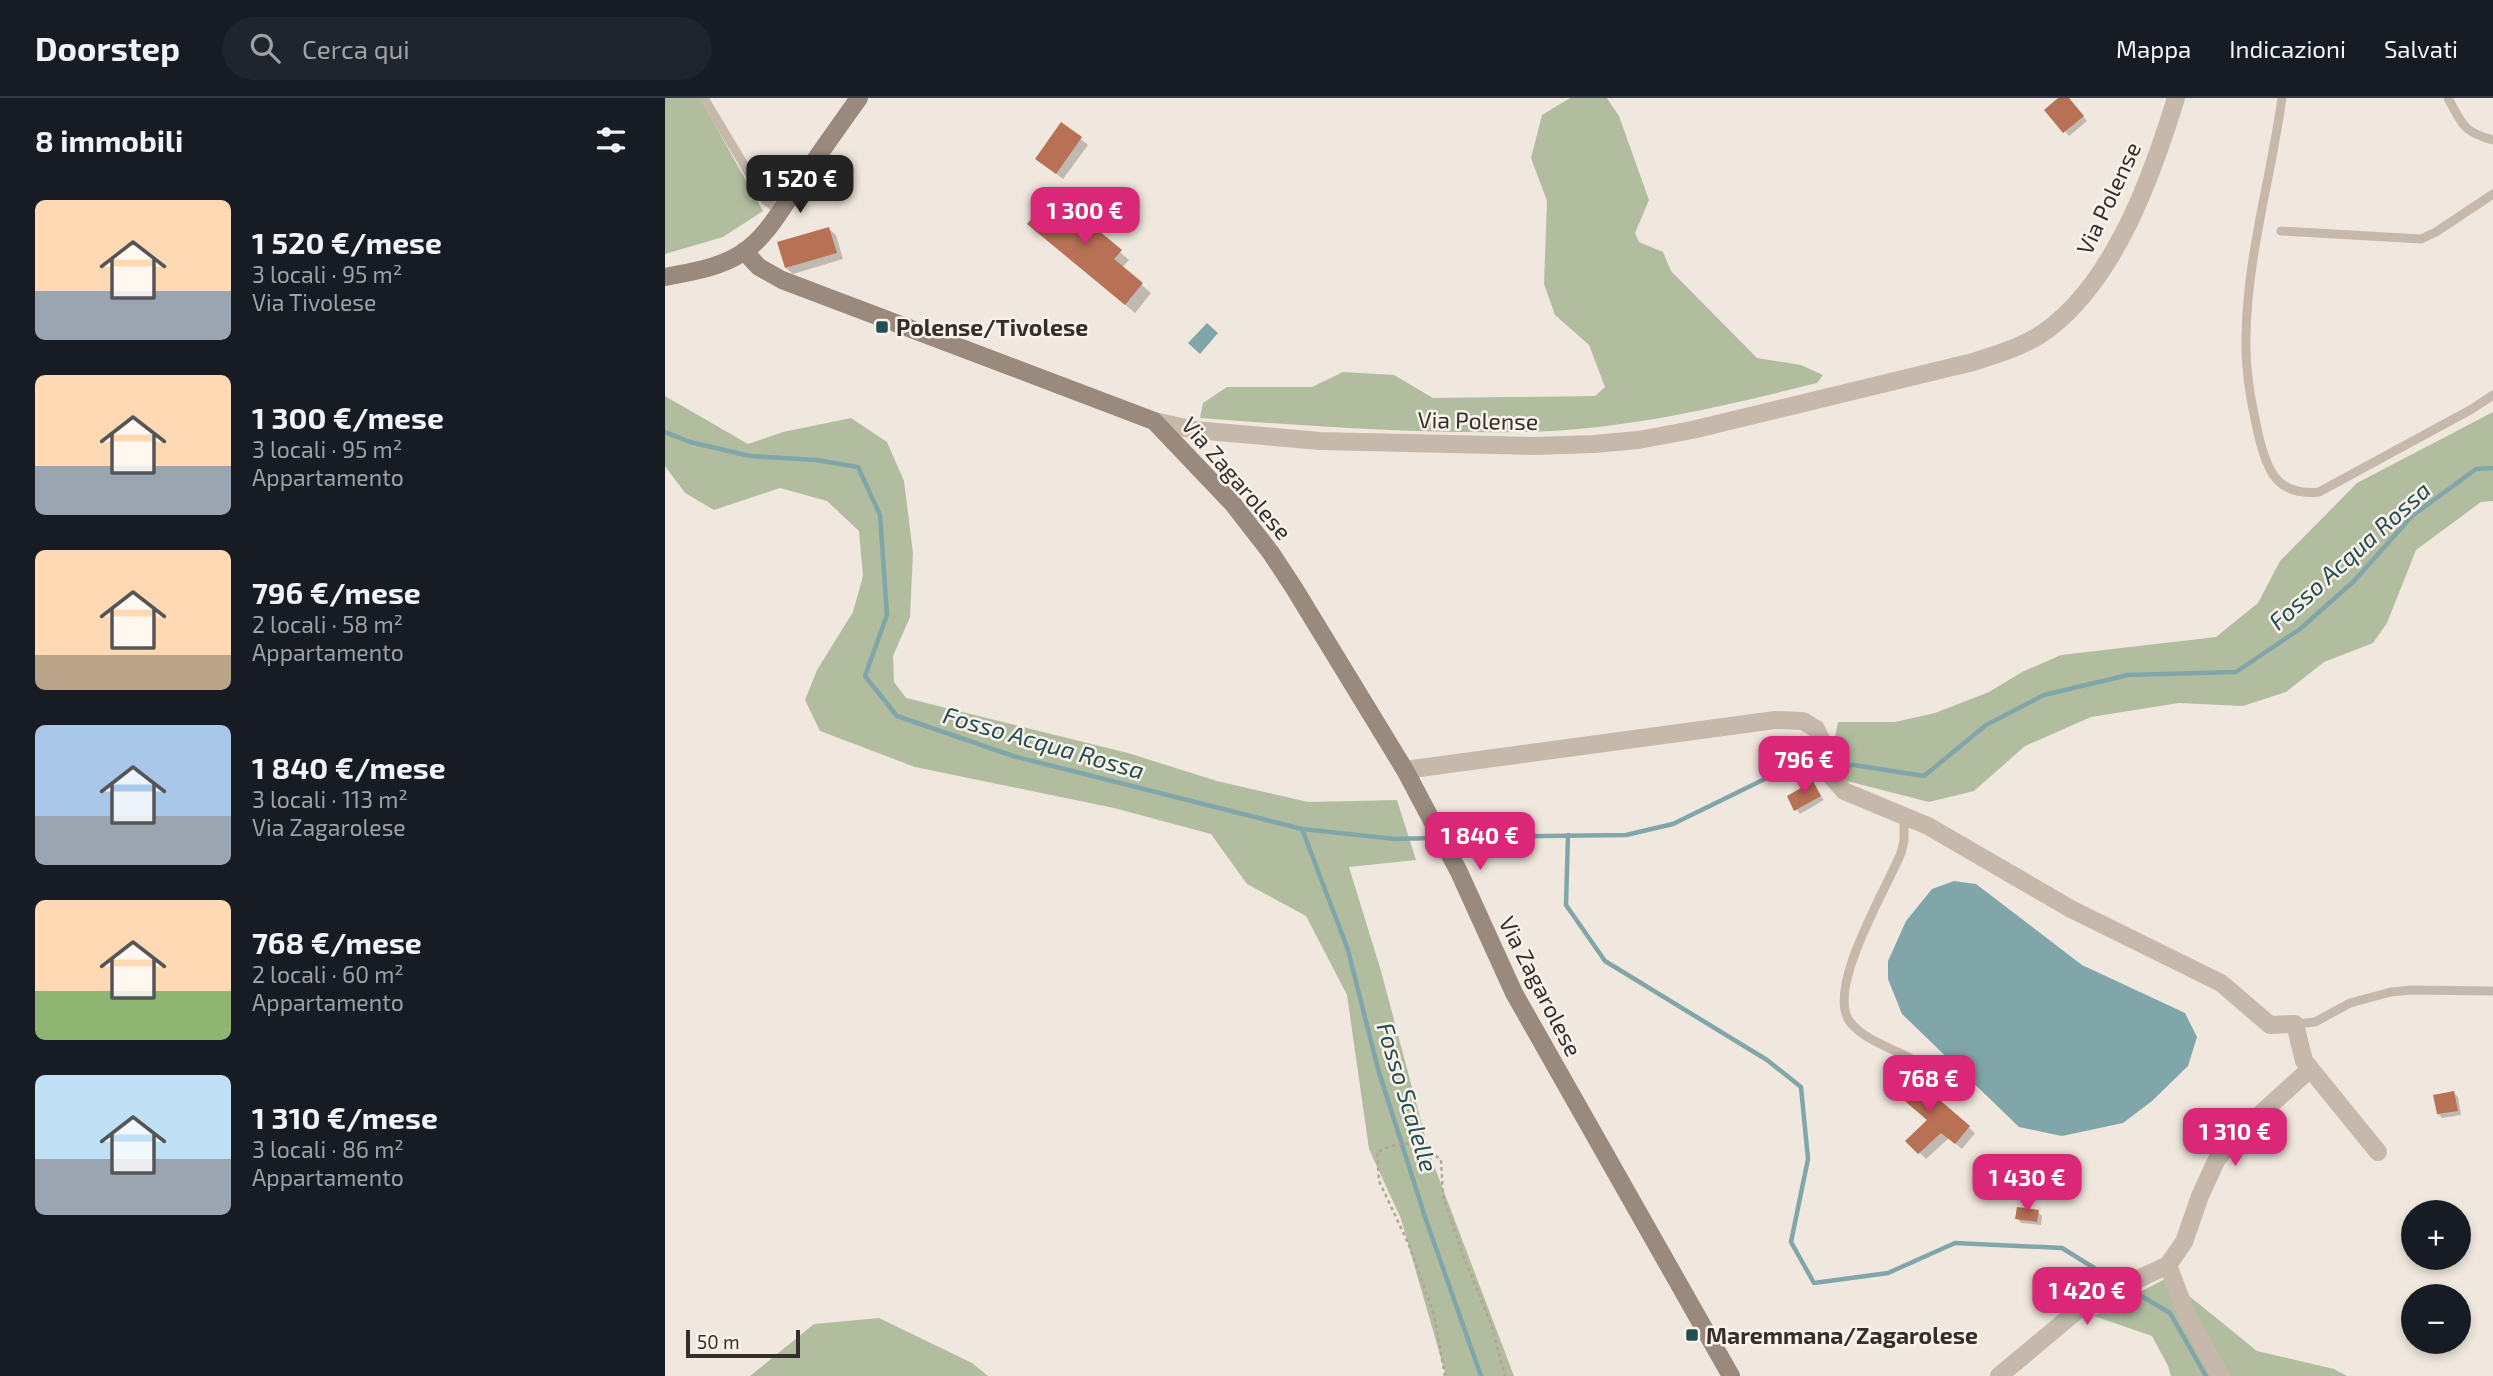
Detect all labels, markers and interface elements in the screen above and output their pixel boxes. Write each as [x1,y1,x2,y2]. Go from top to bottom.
search box [222,17,712,80]
text: Doorstep [35,28,180,68]
icon: search [246,29,284,67]
text: Cerca qui [302,33,410,64]
text: Mappa [2116,34,2191,63]
text: Indicazioni [2229,34,2346,63]
text: Salvati [2384,34,2458,63]
icon: filters [592,121,630,159]
text: 8 immobili [35,122,183,158]
street label: Via Polense [2070,137,2146,259]
pin: 1 520 € [735,156,865,215]
text: 1 520 € [762,164,838,192]
pin: 1 300 € [1020,188,1150,247]
text: 1 300 € [1047,196,1123,224]
text: 1 520 €/mese [252,224,442,260]
icon: home [91,228,175,312]
text: 3 locali · 95 m² [252,260,402,288]
text: Via Tivolese [252,288,376,316]
place label: Polense/Tivolese [896,313,1088,341]
marker: Polense/Tivolese [874,319,890,335]
text: 1 300 €/mese [252,399,444,435]
icon: home [91,403,175,487]
street label: Via Polense [1417,405,1539,435]
street label: Via Zagarolese [1176,411,1298,545]
text: 3 locali · 95 m² [252,435,402,463]
text: Appartamento [252,463,404,491]
water label: Fosso Acqua Rossa [2262,475,2436,635]
text: 796 €/mese [252,574,421,610]
icon: home [91,578,175,662]
text: 2 locali · 58 m² [252,610,403,638]
text: Appartamento [252,638,404,666]
water label: Fosso Acqua Rossa [940,699,1148,785]
pin: 796 € [1755,736,1853,796]
text: 796 € [1774,745,1834,773]
text: 1 840 €/mese [252,749,446,785]
icon: home [91,753,175,837]
text: 3 locali · 113 m² [252,785,408,813]
pin: 1 840 € [1415,812,1545,872]
text: Via Zagarolese [252,813,406,841]
text: 1 840 € [1441,821,1519,849]
street label: Via Zagarolese [1494,911,1588,1061]
text: 768 €/mese [252,924,422,960]
icon: home [91,928,175,1012]
text: 2 locali · 60 m² [252,960,404,988]
text: Appartamento [252,988,404,1016]
water label: Fosso Scalelle [1372,1019,1445,1175]
pin: 768 € [1880,1056,1978,1115]
text: 768 € [1899,1064,1959,1092]
text: 1 310 €/mese [252,1099,438,1135]
icon: home [91,1103,175,1187]
pin: 1 310 € [2170,1108,2300,1168]
text: 1 310 € [2199,1117,2271,1145]
text: 3 locali · 86 m² [252,1135,404,1163]
pin: 1 430 € [1962,1154,2092,1214]
text: Appartamento [252,1163,404,1191]
text: 1 430 € [1989,1163,2065,1191]
map controls [2401,1200,2471,1354]
button: + [2401,1200,2471,1270]
pin: 1 420 € [2022,1268,2152,1327]
text: 1 420 € [2048,1276,2126,1304]
button: − [2401,1284,2471,1354]
place label: Maremmana/Zagarolese [1706,1321,1978,1349]
scale bar [686,1327,800,1359]
marker: Maremmana/Zagarolese [1684,1327,1700,1343]
text: 50 m [697,1330,740,1353]

